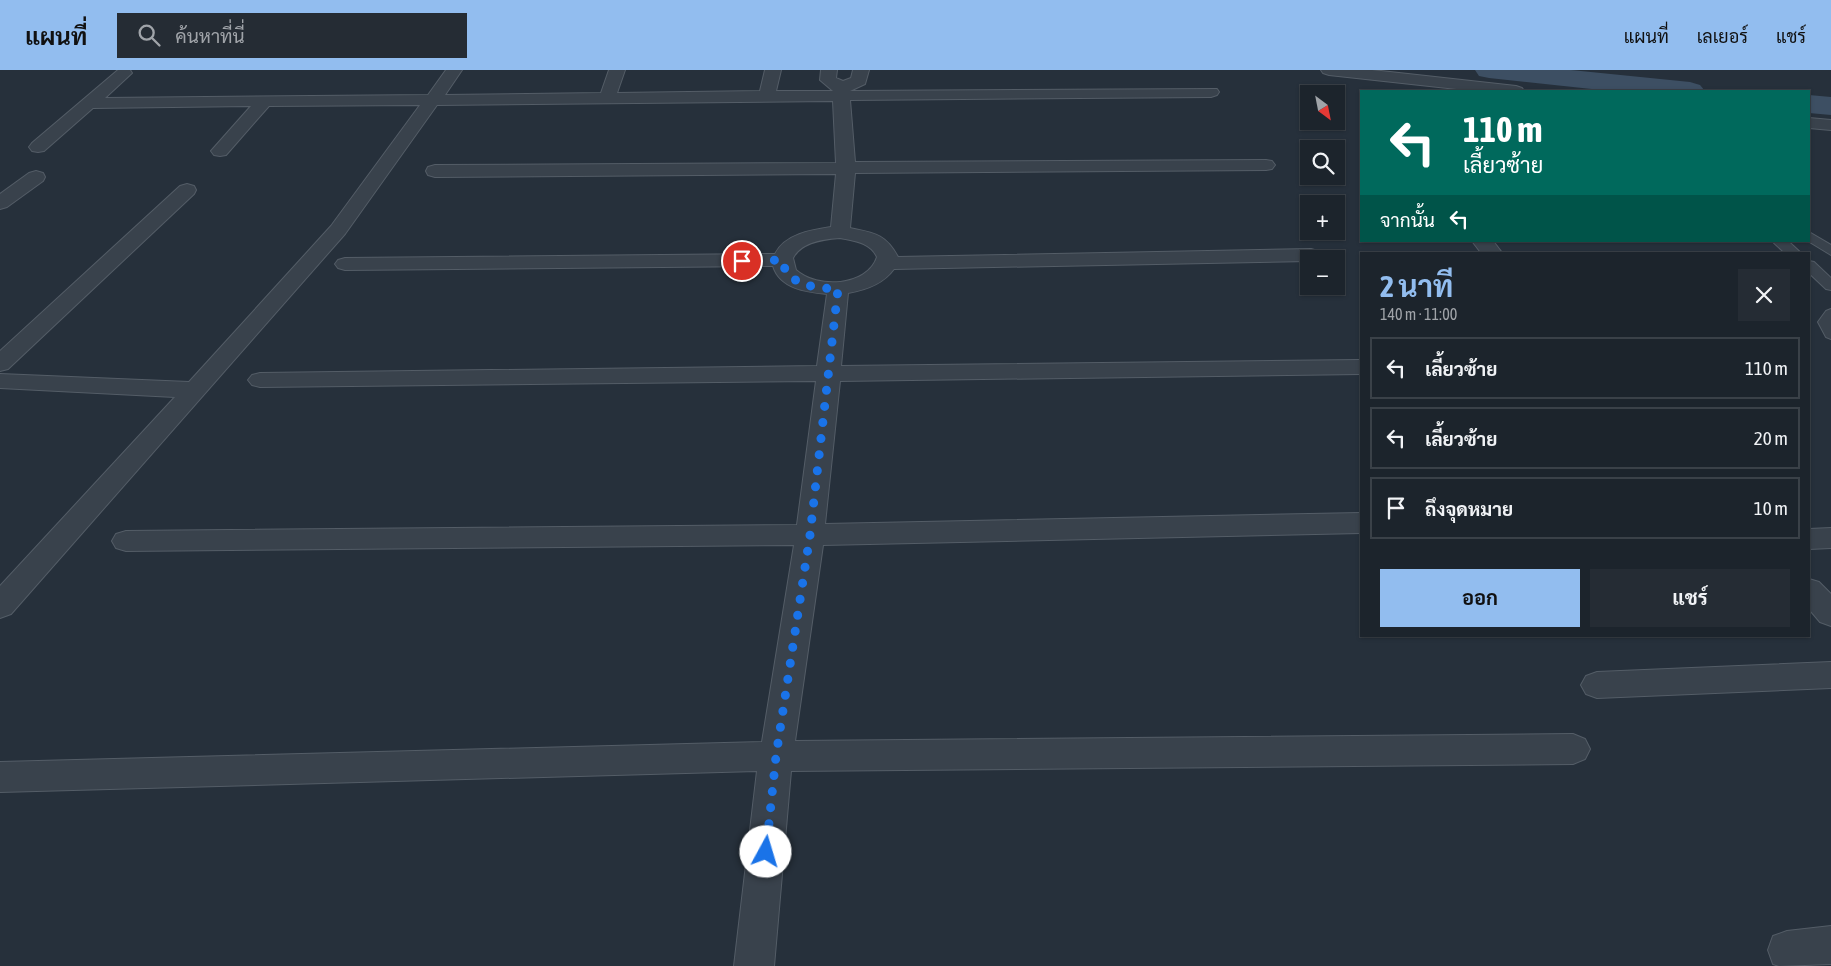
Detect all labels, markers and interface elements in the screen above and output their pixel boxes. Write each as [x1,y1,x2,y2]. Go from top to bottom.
search box [117,13,467,58]
icon: search [135,21,163,49]
text: แผนที่ [25,23,87,50]
text: ค้นหาที่นี่ [175,25,245,47]
text: แผนที่ [1624,26,1669,47]
text: เลเยอร์ [1697,26,1748,47]
text: แชร์ [1776,26,1806,47]
north arrow [1300,85,1345,130]
map controls [1300,85,1345,295]
text: 110 m [1463,109,1542,149]
icon: left [1380,110,1445,175]
button: search [1300,140,1345,185]
text: เลี้ยวซ้าย [1463,152,1543,178]
button: + [1300,195,1345,240]
icon: left [1445,205,1473,233]
text: จากนั้น [1380,209,1435,231]
pin [721,240,763,282]
icon: arrive [728,247,756,275]
button: − [1300,250,1345,295]
text: 2 นาที [1380,269,1453,303]
button: close [1738,269,1790,321]
text: 140 m · 11:00 [1380,305,1457,323]
icon: left [1382,354,1410,382]
text: 110 m [1745,357,1788,379]
text: เลี้ยวซ้าย [1425,358,1497,380]
icon: left [1382,424,1410,452]
text: 20 m [1754,427,1788,449]
text: เลี้ยวซ้าย [1425,428,1497,450]
icon: arrive [1382,494,1410,522]
text: 10 m [1754,497,1788,519]
text: ถึงจุดหมาย [1425,498,1513,520]
button: ออก [1380,569,1580,627]
button: แชร์ [1590,569,1790,627]
position arrow [739,825,791,877]

